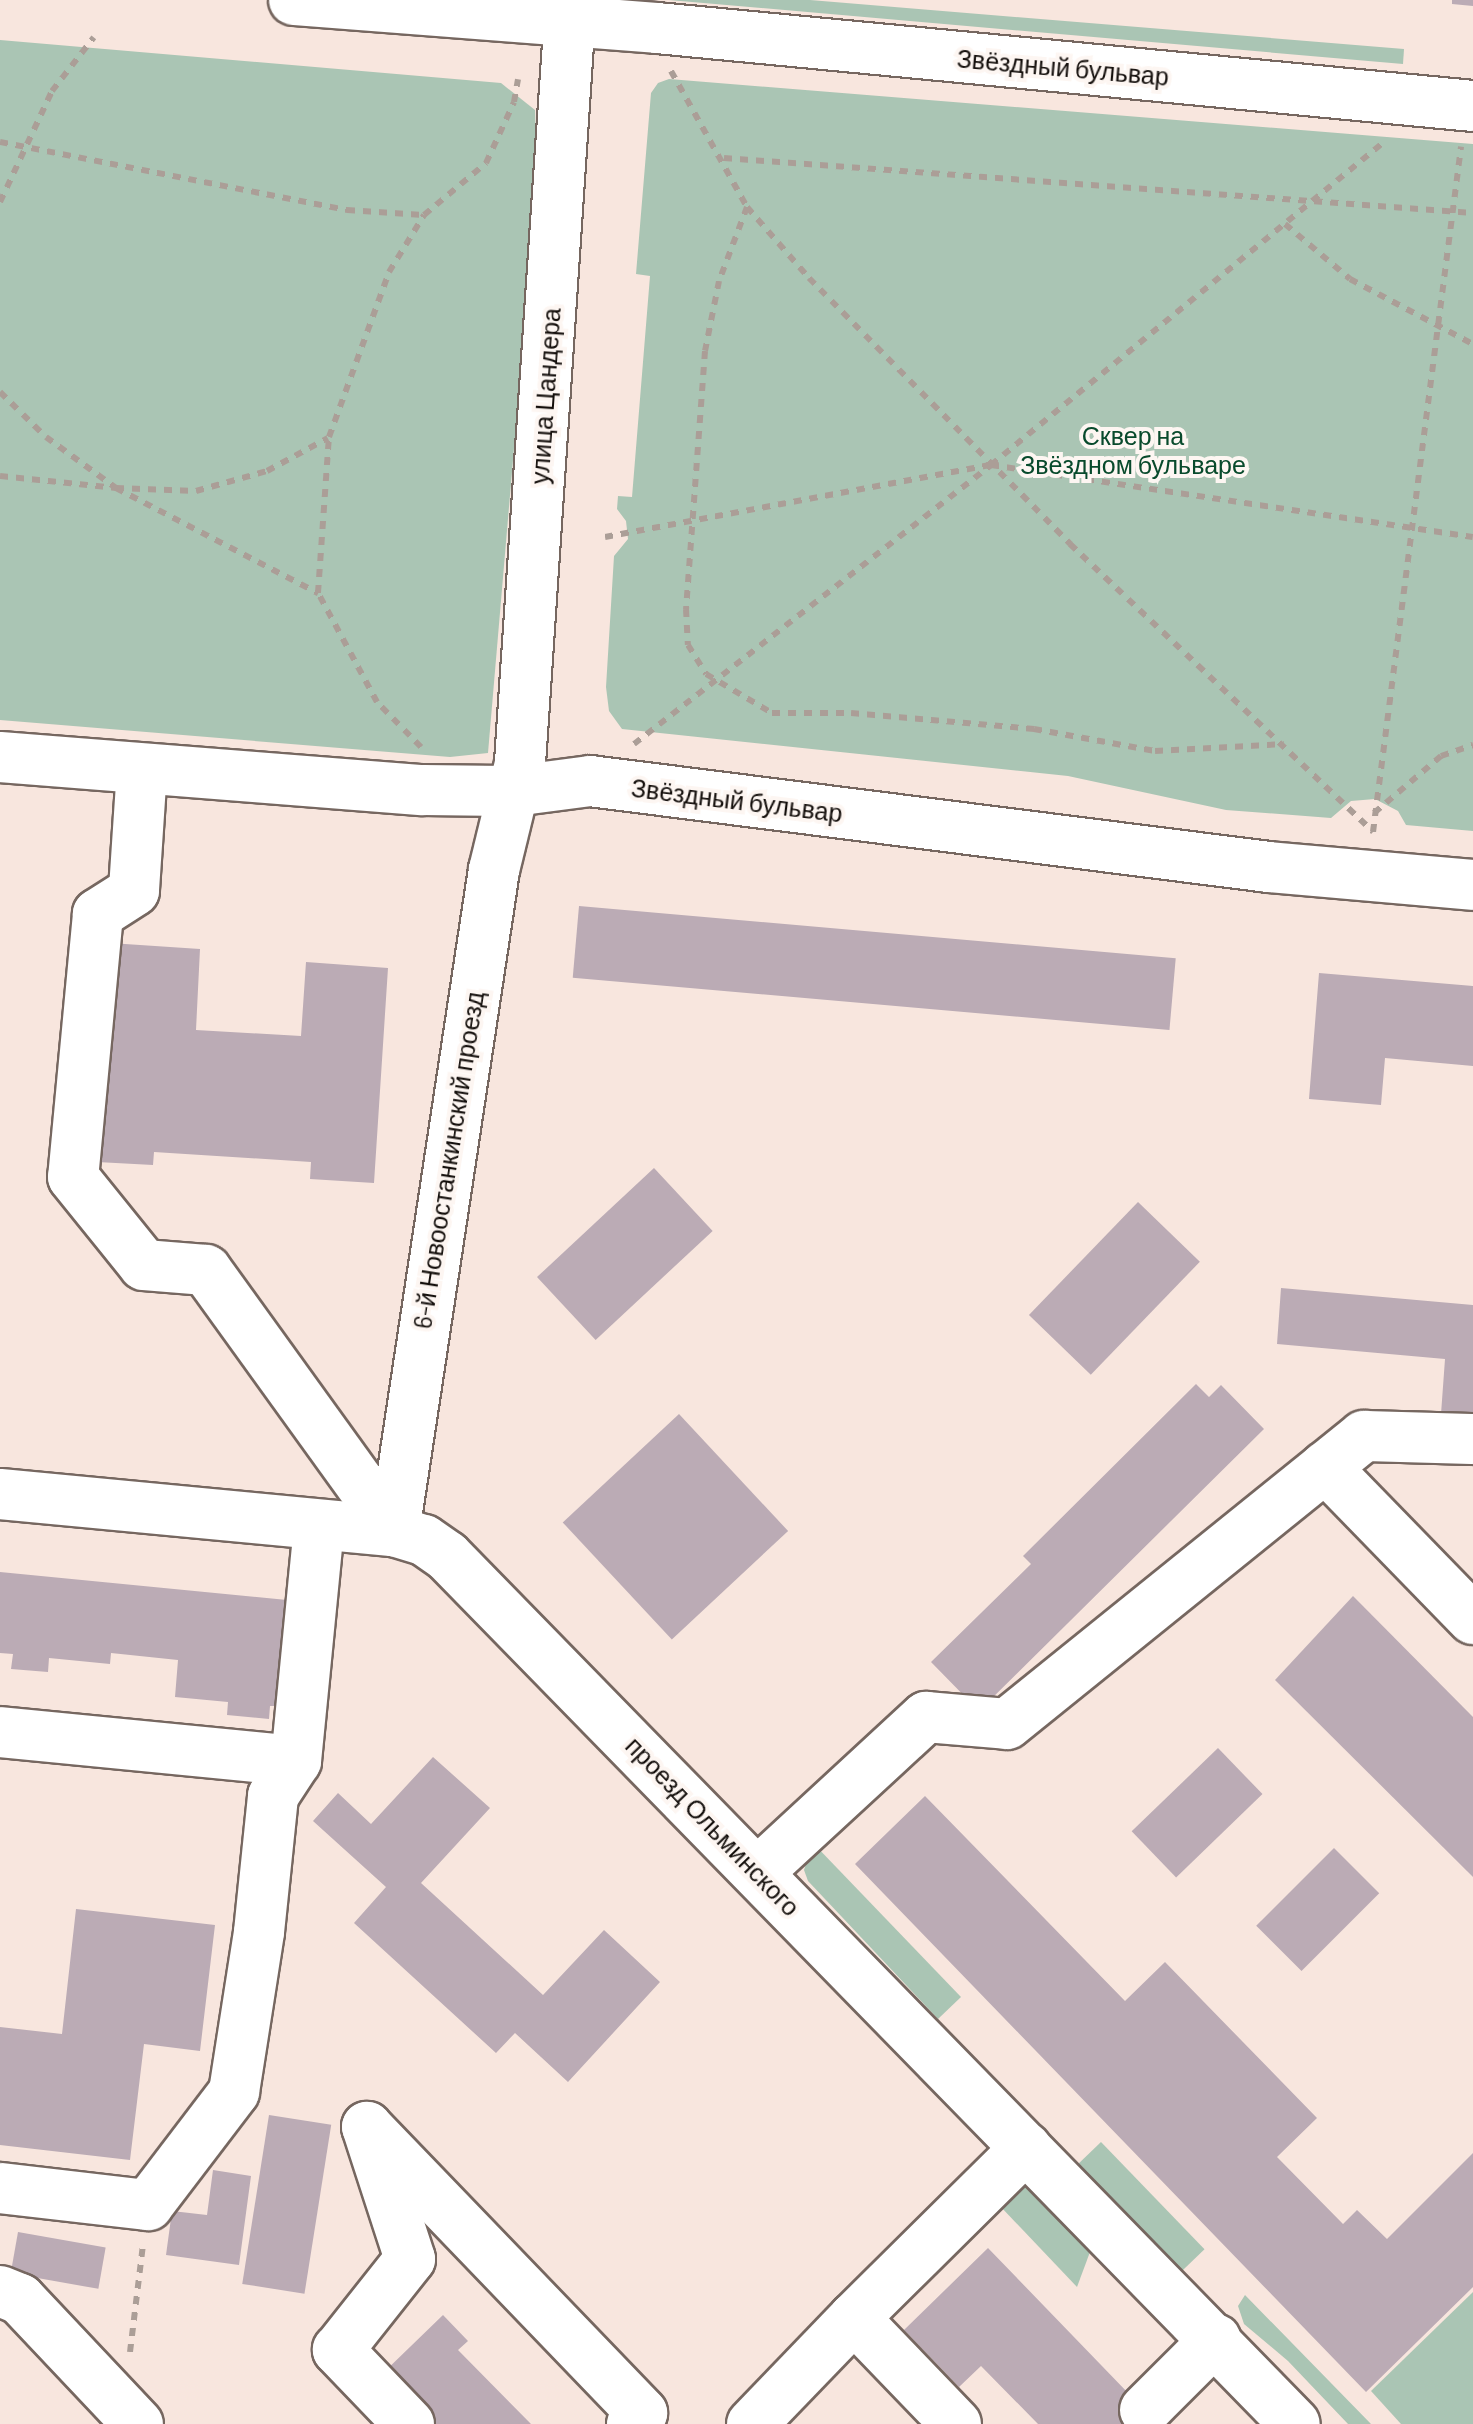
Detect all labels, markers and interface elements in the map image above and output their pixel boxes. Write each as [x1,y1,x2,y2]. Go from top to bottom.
street label: Звёздный бульвар [956,43,1170,91]
street label: улица Цандера [524,307,566,485]
park label: Сквер на Звёздном бульваре [1020,421,1246,480]
street label: Звёздный бульвар [630,772,844,828]
street label: 6-й Новоостанкинский проезд [407,989,489,1331]
street label: проезд Ольминского [620,1730,806,1922]

